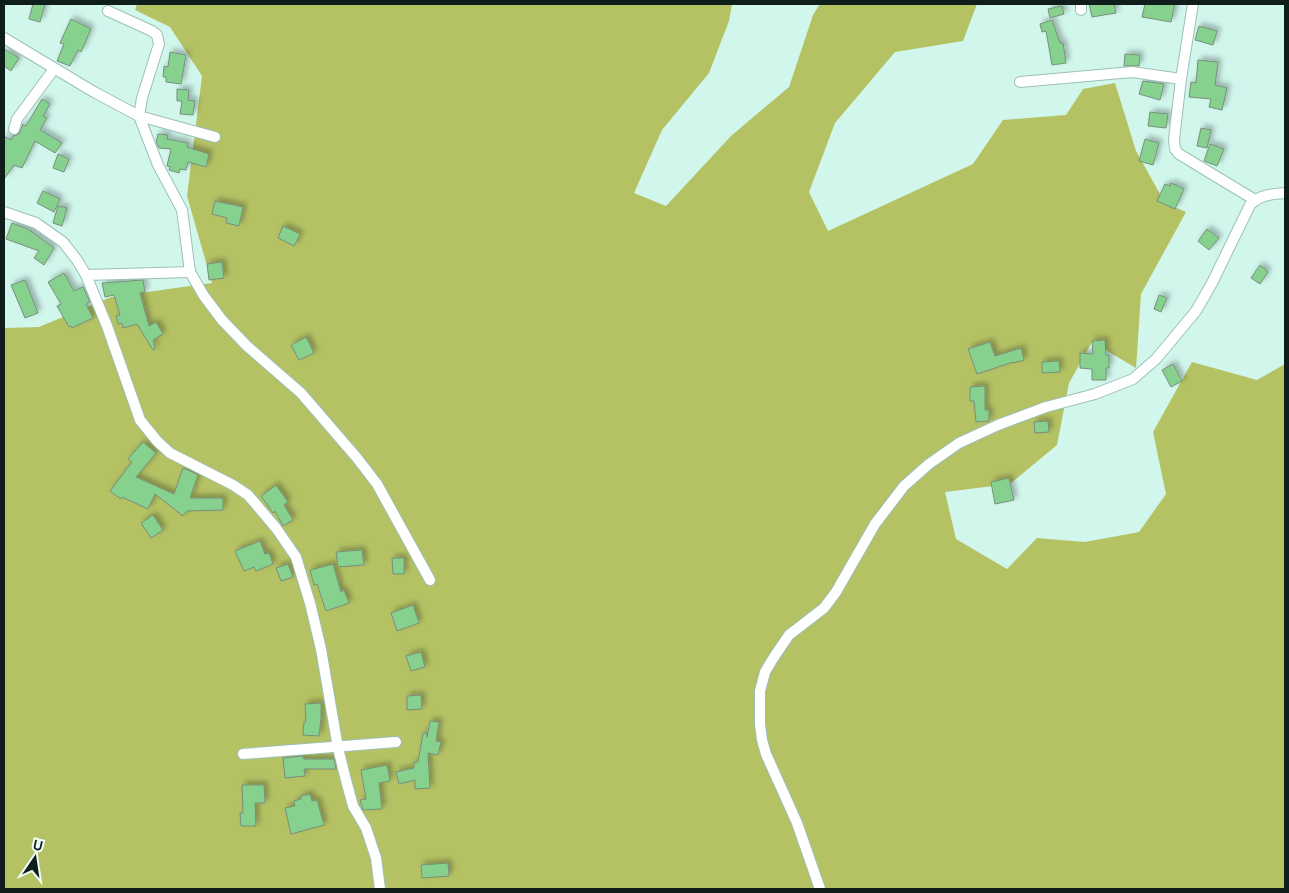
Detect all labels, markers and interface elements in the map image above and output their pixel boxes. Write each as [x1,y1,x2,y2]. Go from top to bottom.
north arrow [10,833,60,883]
text: U [31,837,44,856]

